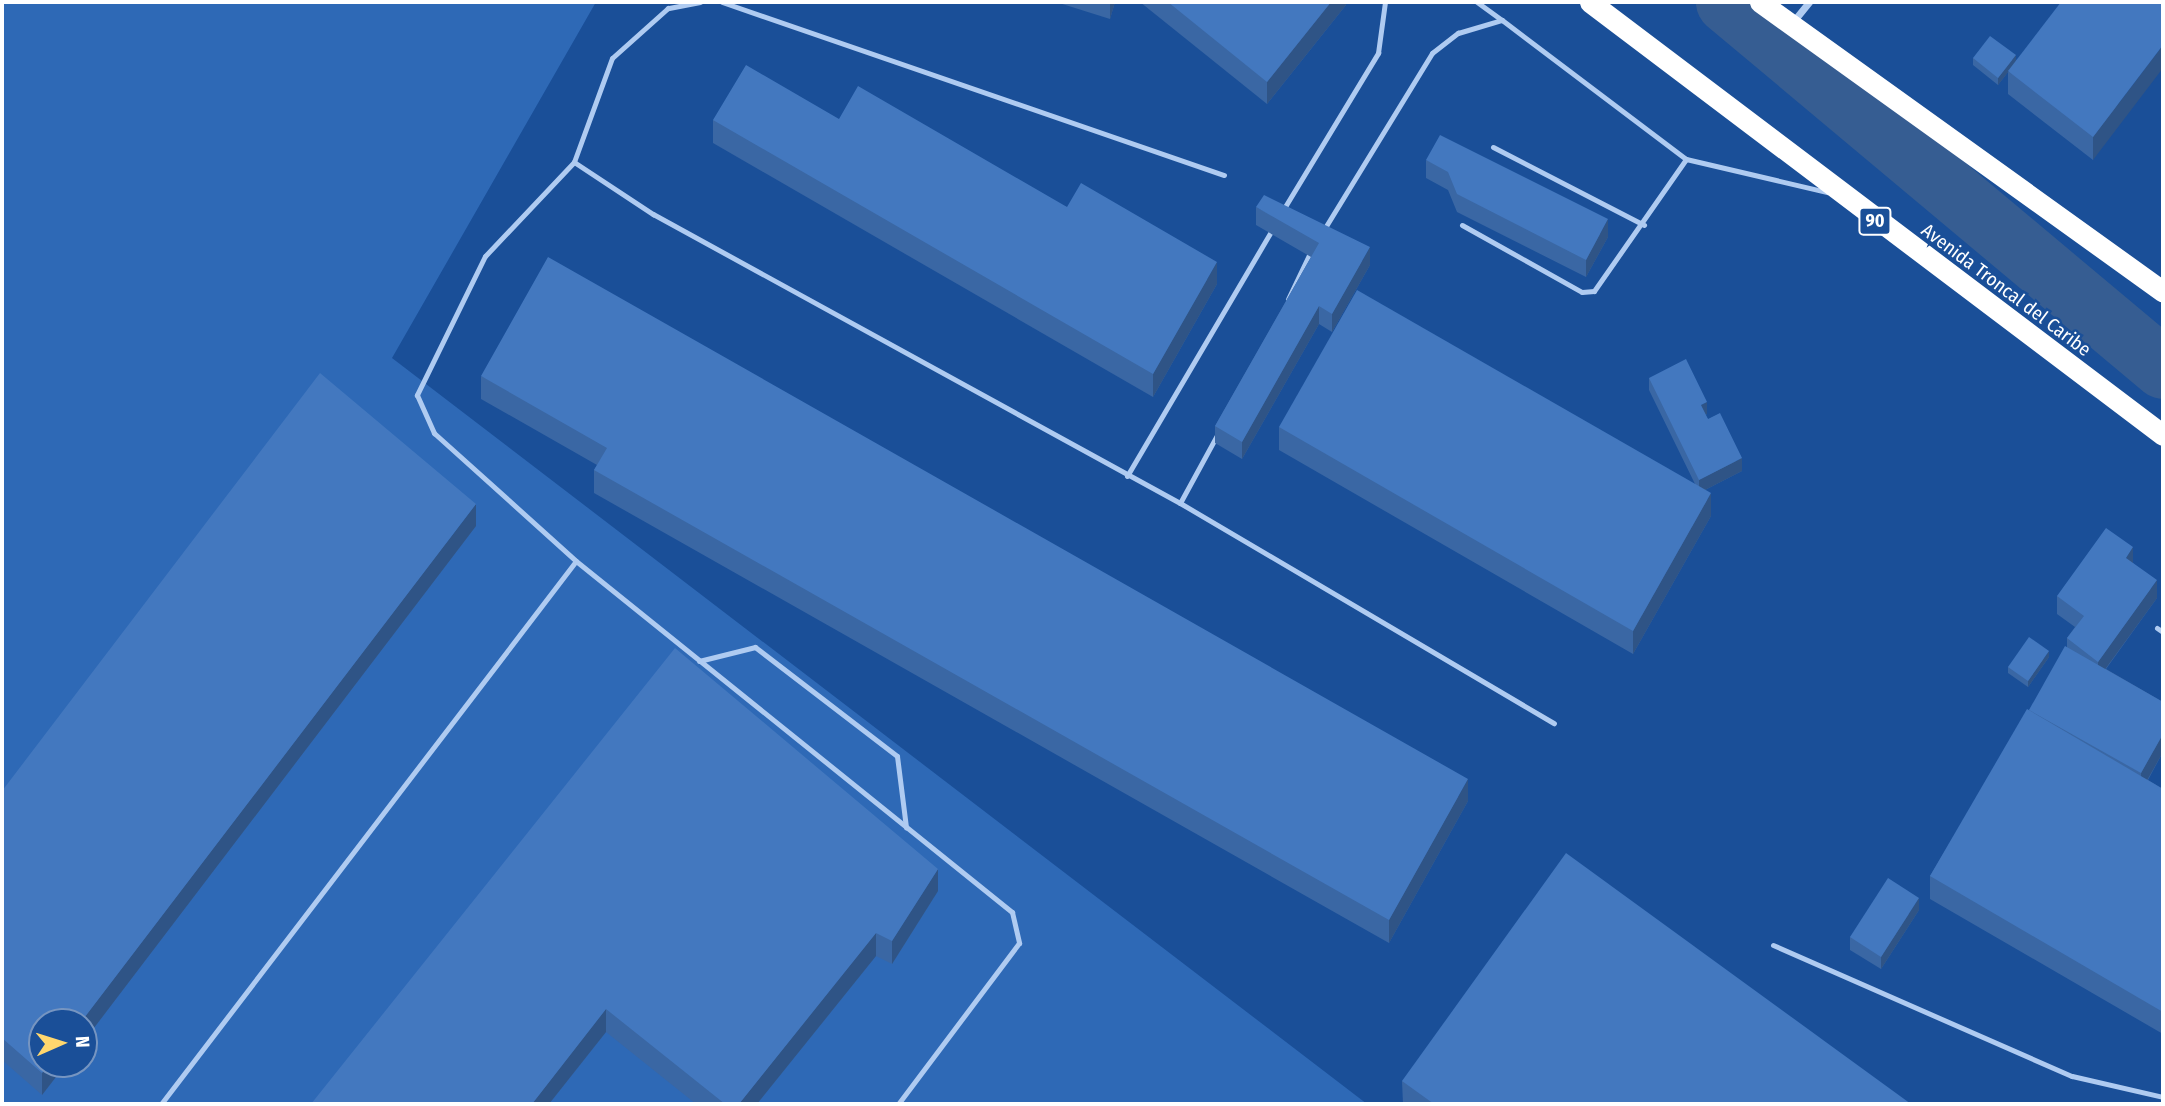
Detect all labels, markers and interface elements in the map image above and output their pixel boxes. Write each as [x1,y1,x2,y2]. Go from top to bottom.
road number: 90 [1857,206,1892,236]
street label: Avenida Troncal del Caribe [1917,219,2095,361]
north arrow [28,1008,98,1078]
text: N [71,1036,94,1048]

